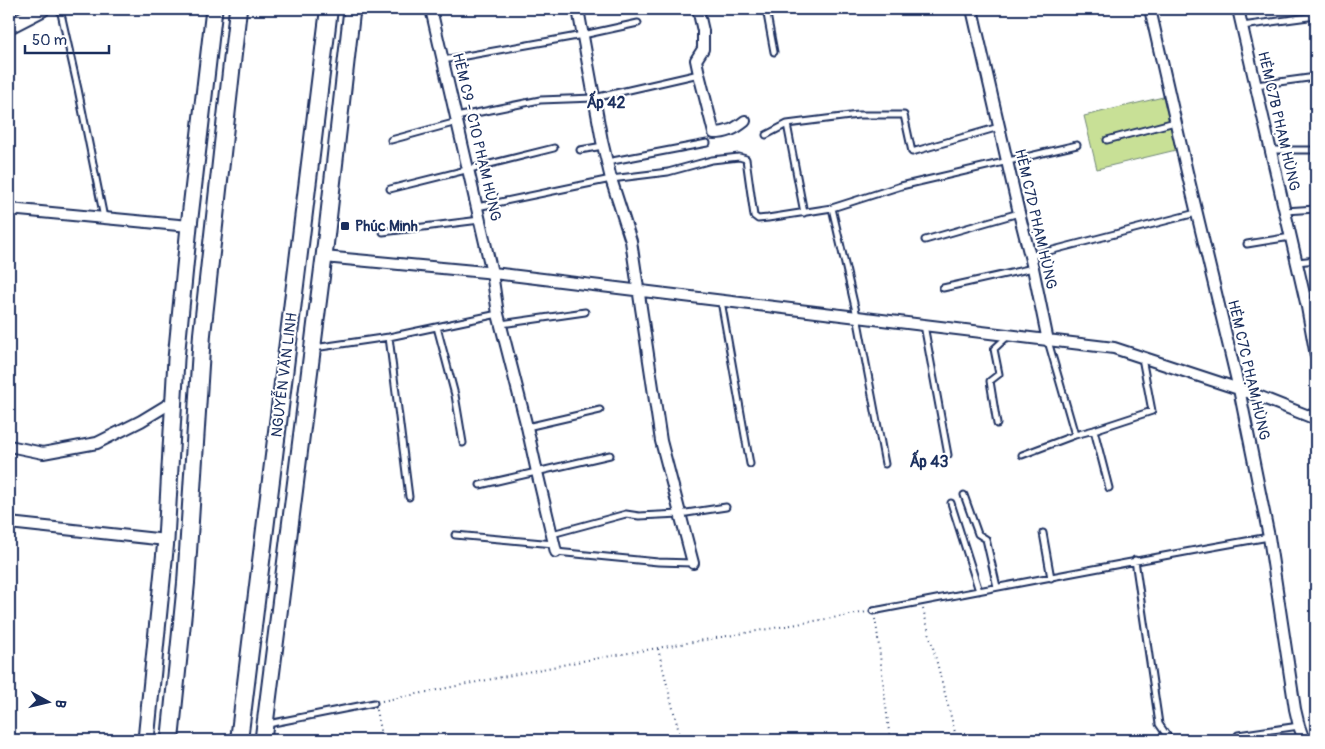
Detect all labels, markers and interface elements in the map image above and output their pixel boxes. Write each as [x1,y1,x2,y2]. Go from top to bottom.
scale bar [25,22,109,54]
text: 50 m [32,31,67,50]
street label: HẺM C7B PHẠM HÙNG [1253,50,1304,193]
street label: HẺM C9 - C10 PHẠM HÙNG [448,51,505,223]
district label: Ấp 42 [587,90,626,113]
street label: HẺM C7D PHẠM HÙNG [1010,147,1061,291]
place label: Phúc Minh [355,217,418,236]
marker: Phúc Minh [339,220,351,232]
street label: HẺM C7C PHẠM HÙNG [1223,298,1274,442]
street label: NGUYỄN VĂN LINH [265,311,302,438]
district label: Ấp 43 [910,449,949,472]
north arrow [22,676,72,726]
text: B [51,699,69,709]

